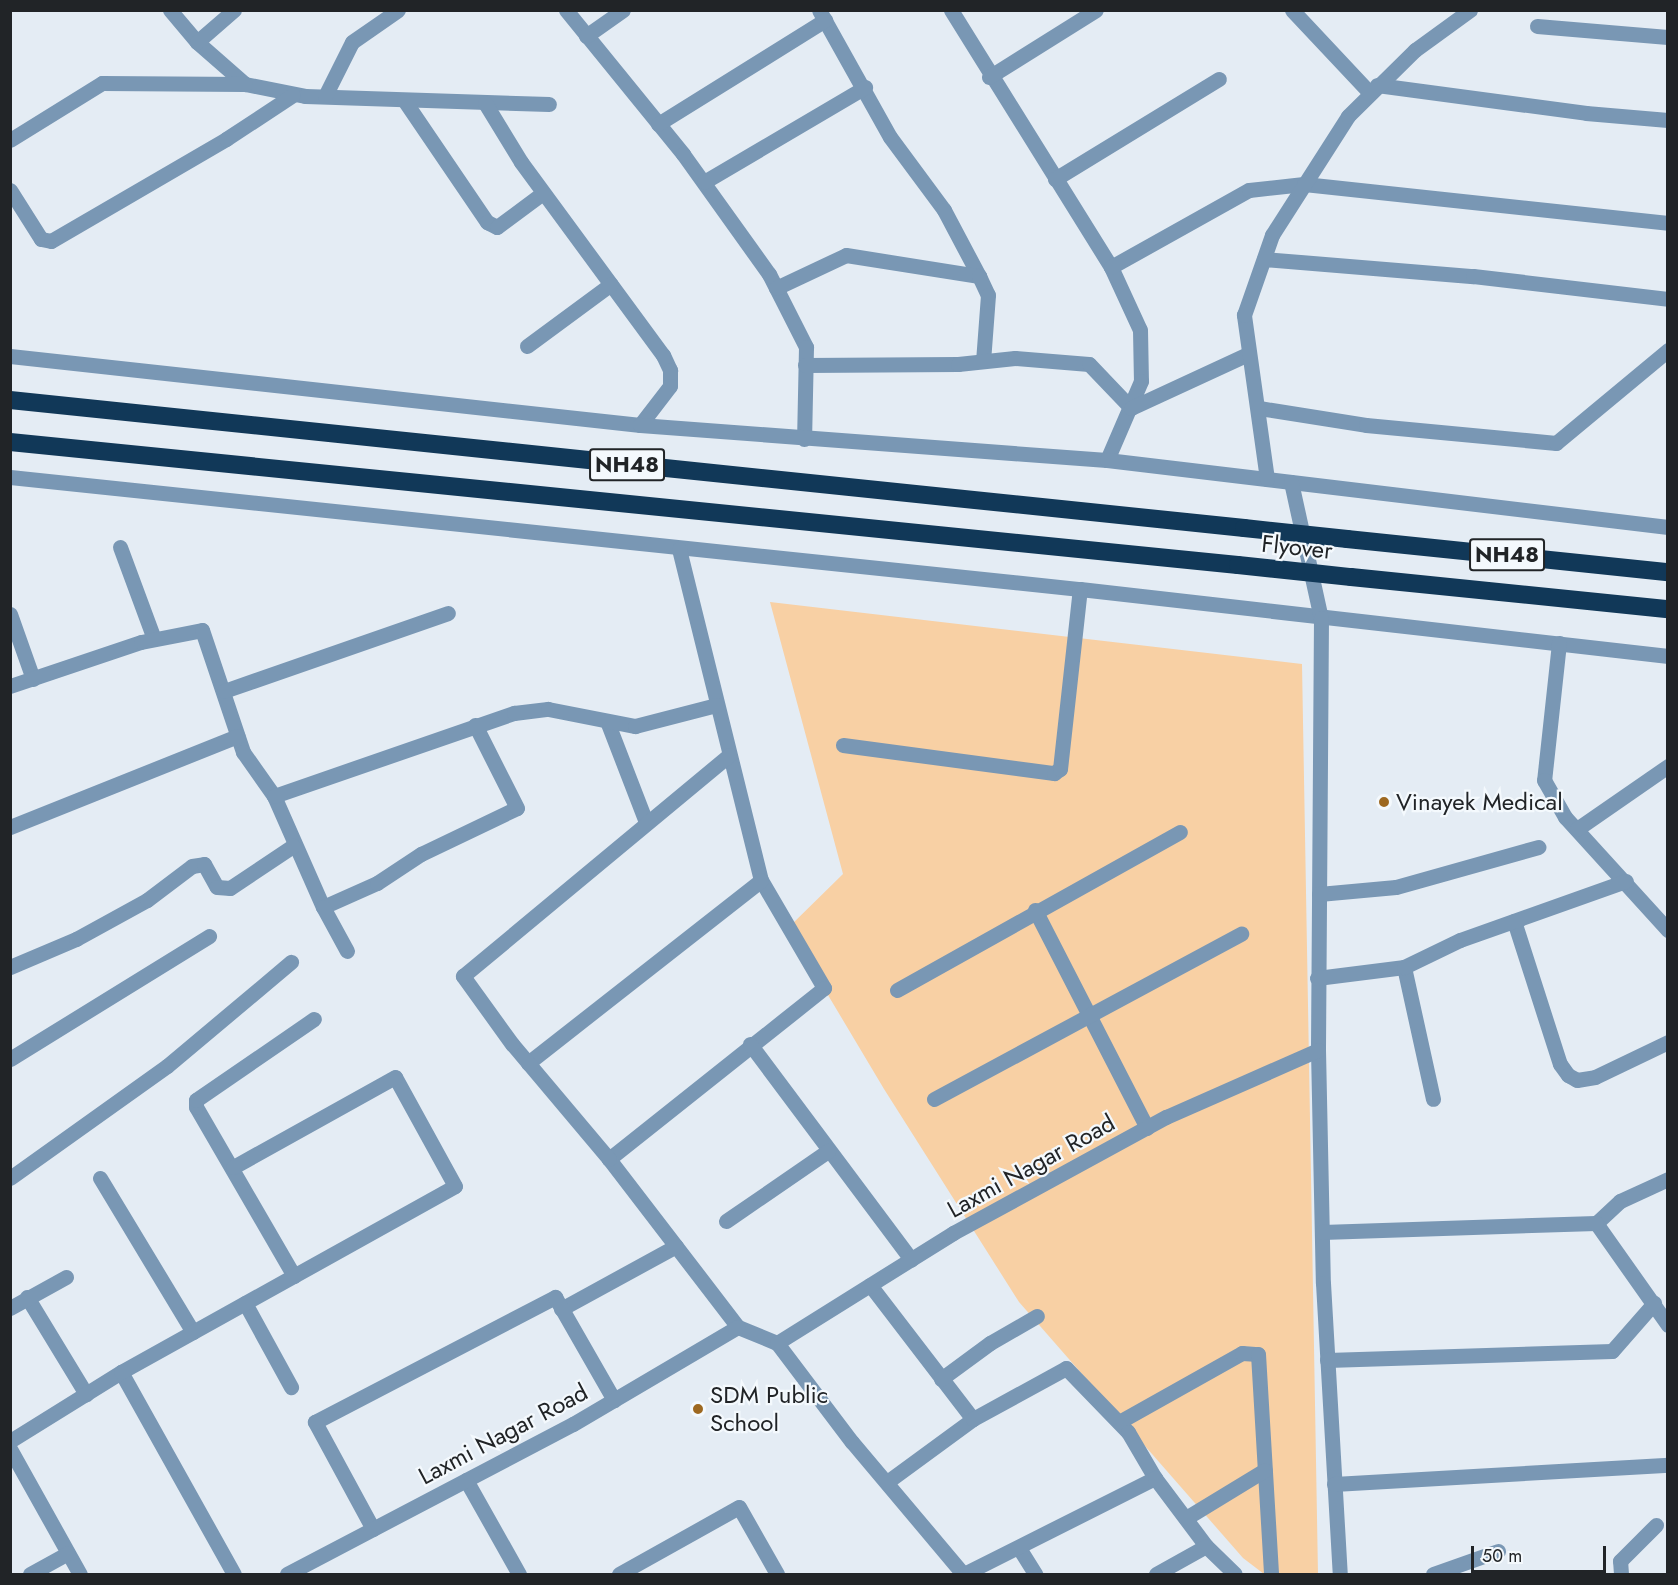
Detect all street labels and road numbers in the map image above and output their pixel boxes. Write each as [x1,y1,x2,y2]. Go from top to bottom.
road number: NH48 [588,446,666,484]
street label: Flyover [1260,529,1334,565]
road number: NH48 [1468,536,1546,574]
street label: Laxmi Nagar Road [942,1108,1120,1224]
street label: Laxmi Nagar Road [414,1377,592,1491]

